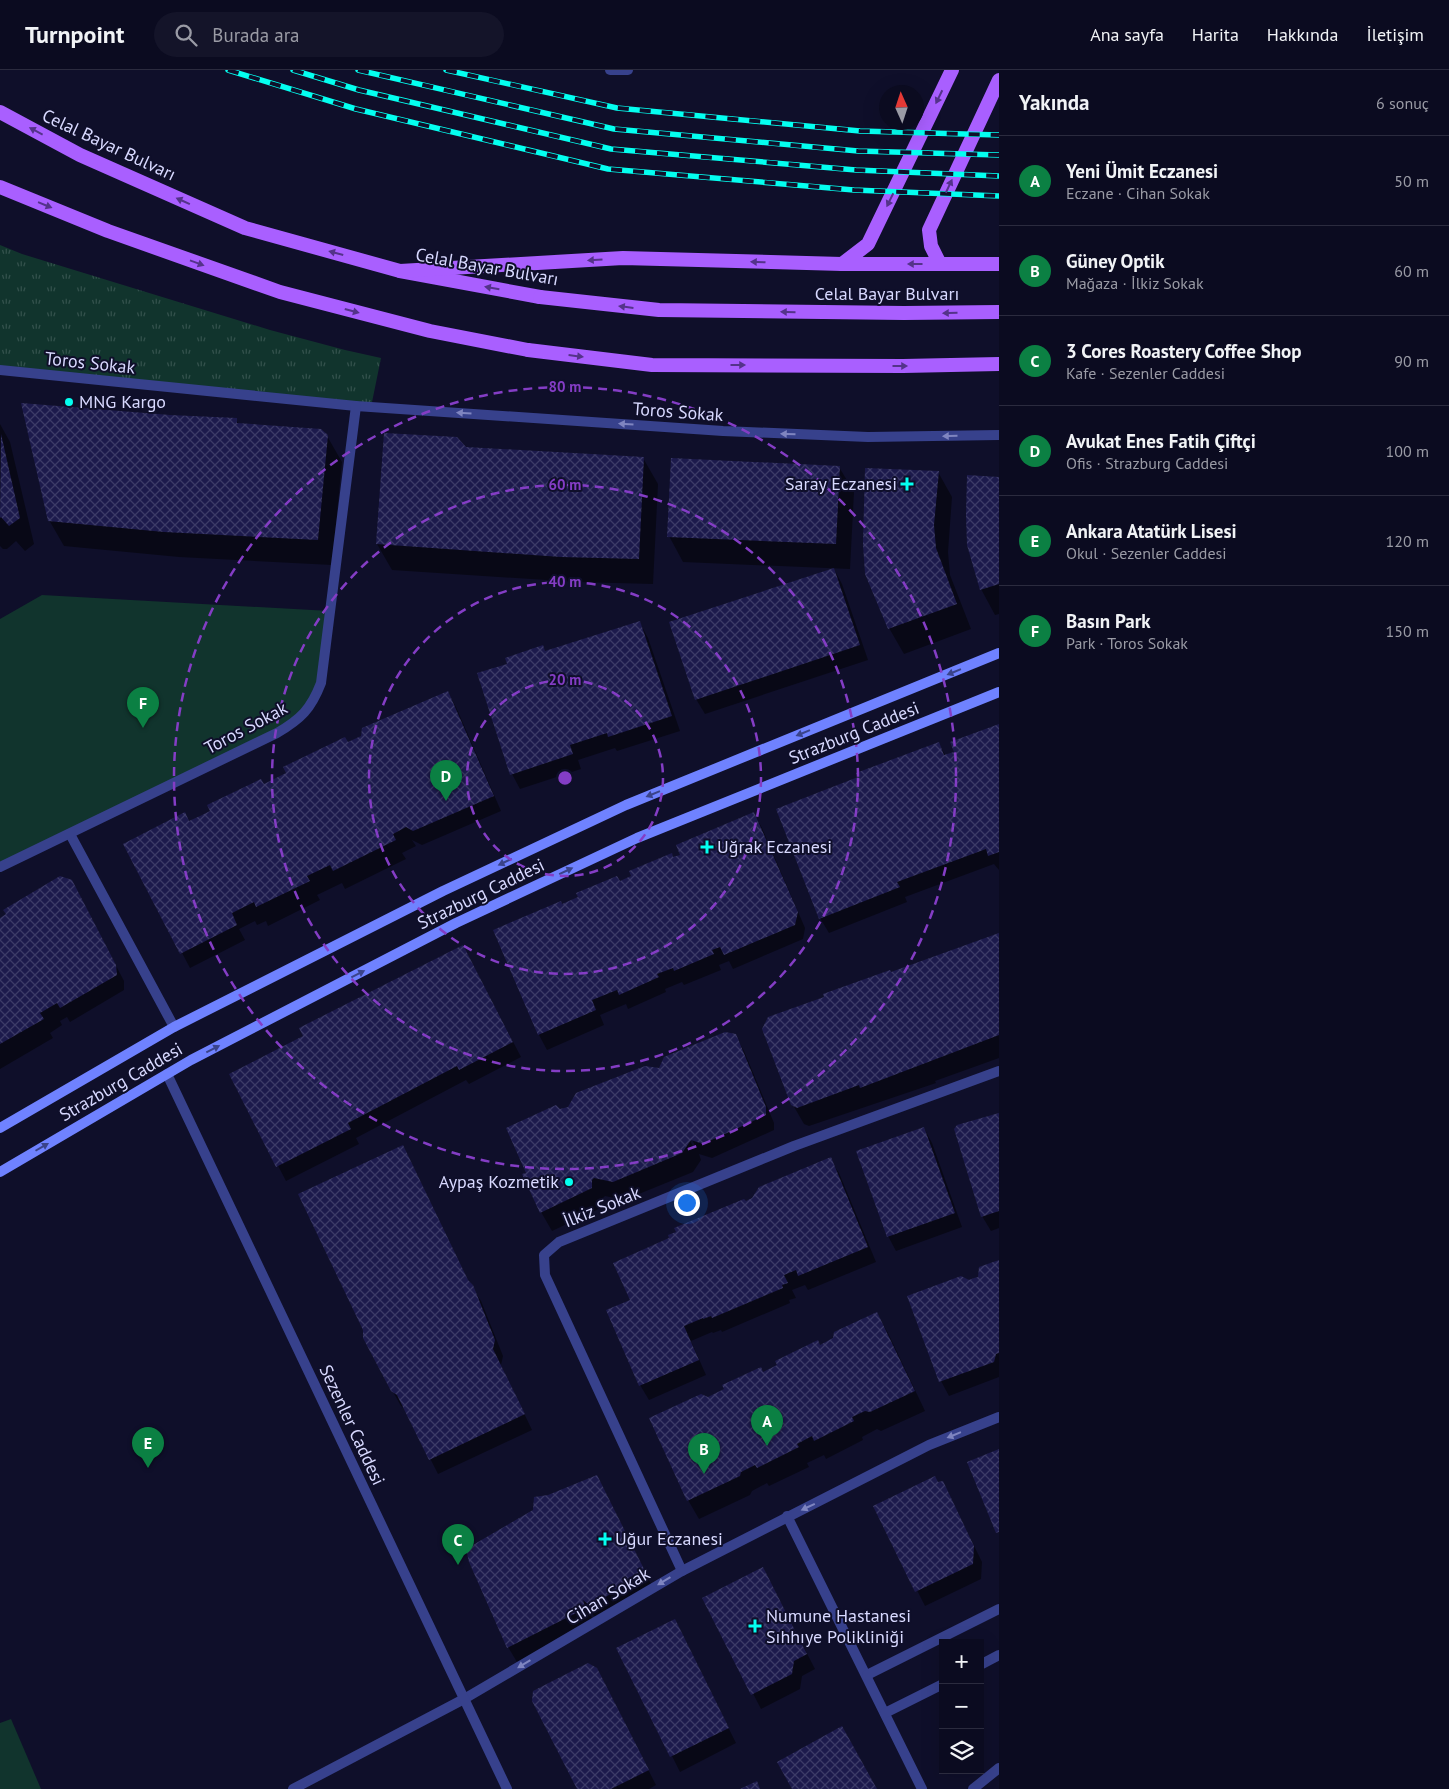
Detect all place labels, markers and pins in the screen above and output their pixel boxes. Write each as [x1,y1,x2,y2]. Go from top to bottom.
place label: MNG Kargo [79,390,166,413]
marker: MNG Kargo [63,396,75,408]
place label: Saray Eczanesi [785,472,897,495]
marker: Saray Eczanesi [901,478,913,490]
pin: F [127,687,159,728]
pin: D [430,760,462,801]
centre of rings [556,769,574,787]
place label: Uğrak Eczanesi [717,835,832,858]
marker: Uğrak Eczanesi [701,841,713,853]
place label: Aypaş Kozmetik [439,1170,559,1193]
marker: Aypaş Kozmetik [563,1176,575,1188]
pin: A [751,1405,783,1446]
pin: E [132,1427,164,1468]
pin: B [688,1433,720,1474]
pin: C [442,1524,474,1565]
place label: Uğur Eczanesi [615,1527,723,1550]
marker: Uğur Eczanesi [599,1533,611,1545]
place label: Numune Hastanesi Sıhhıye Polikliniği [766,1604,911,1648]
marker: Numune Hastanesi Sıhhıye Polikliniği [748,1619,762,1633]

